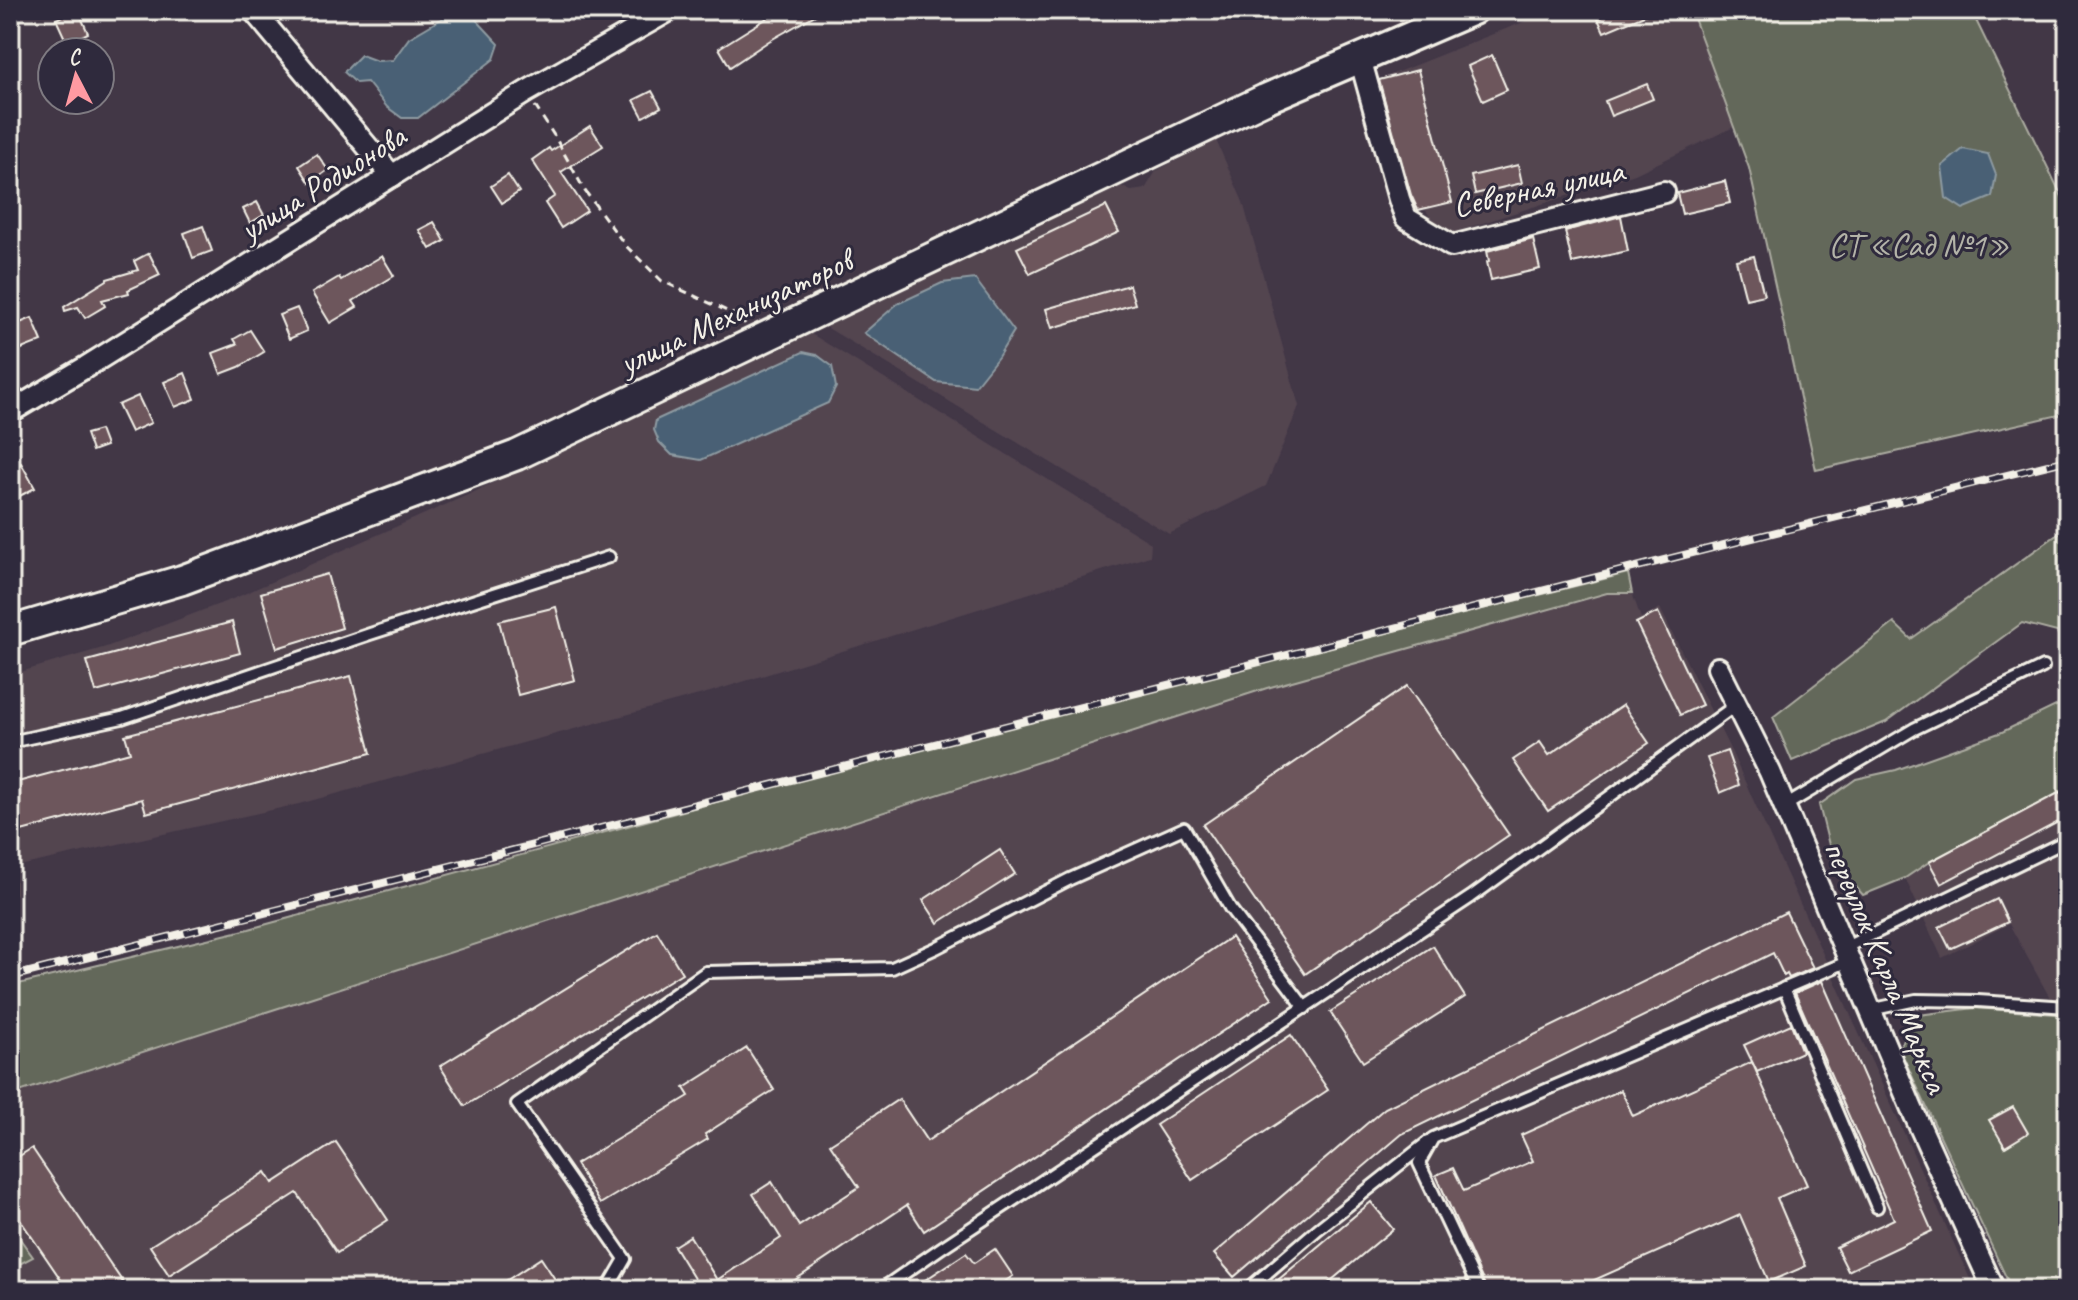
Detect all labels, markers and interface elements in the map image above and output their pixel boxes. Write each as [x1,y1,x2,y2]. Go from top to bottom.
north arrow [36,36,116,116]
text: С [67,42,84,72]
street label: улица Родионова [229,113,415,252]
street label: Северная улица [1449,148,1630,227]
park label: СТ «Сад №1» [1828,223,2010,266]
street label: улица Механизаторов [610,236,864,385]
street label: переулок Карла Маркса [1814,834,1960,1101]

